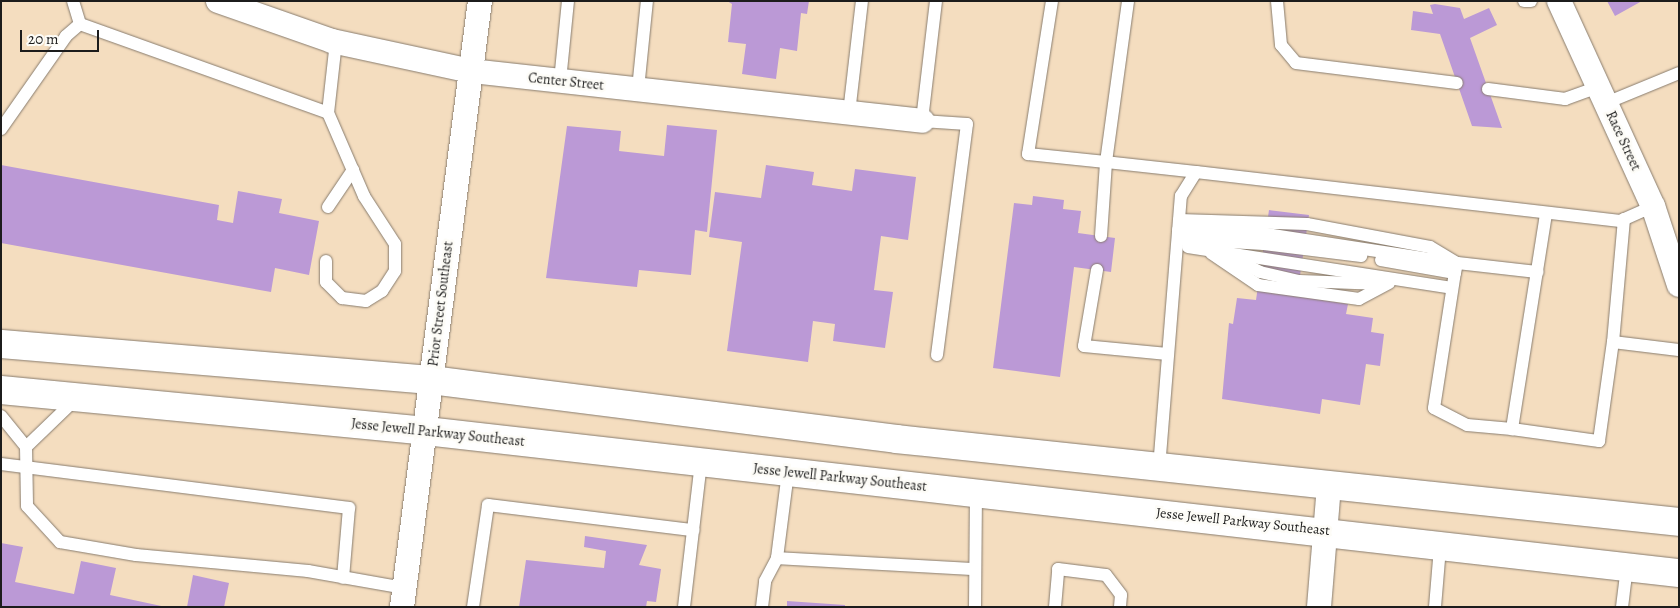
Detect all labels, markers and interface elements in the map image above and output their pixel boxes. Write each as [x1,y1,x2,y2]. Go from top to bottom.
scale bar [22,20,101,52]
text: 20 m [28,29,59,49]
street label: Center Street [527,70,605,94]
street label: Race Street [1602,108,1644,174]
street label: Prior Street Southeast [425,240,457,368]
street label: Jesse Jewell Parkway Southeast [350,416,526,450]
street label: Jesse Jewell Parkway Southeast [752,461,928,495]
street label: Jesse Jewell Parkway Southeast [1155,505,1331,539]

